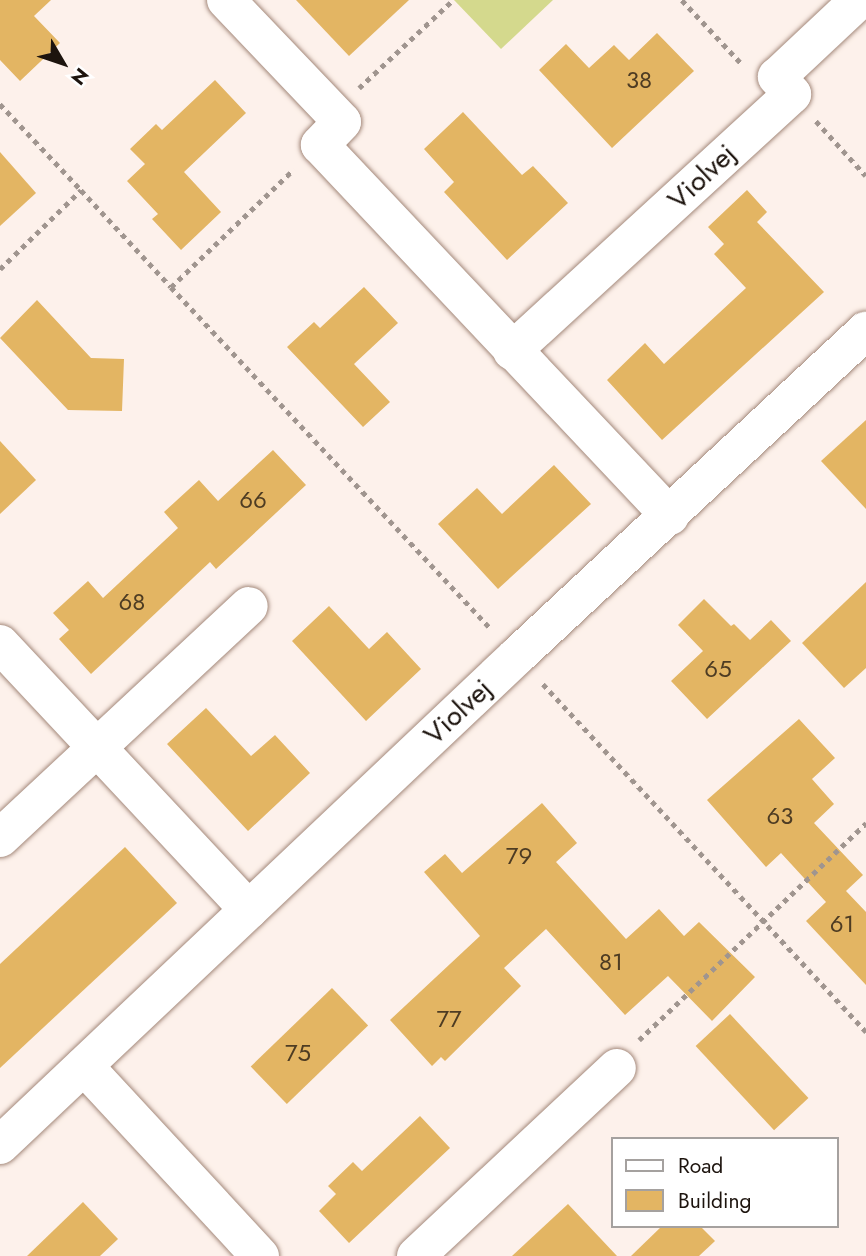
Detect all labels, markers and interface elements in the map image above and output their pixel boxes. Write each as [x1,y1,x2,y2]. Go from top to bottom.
north arrow [28,28,98,98]
text: N [64,62,95,91]
house number: 38 [626,66,652,94]
street label: Violvej [661,137,743,217]
house number: 66 [239,486,267,514]
house number: 68 [119,588,145,616]
house number: 65 [704,655,732,683]
street label: Violvej [417,672,499,752]
house number: 63 [767,802,793,830]
house number: 79 [506,842,532,870]
house number: 61 [830,910,854,938]
house number: 81 [599,948,623,976]
house number: 77 [436,1005,462,1033]
house number: 75 [285,1039,311,1067]
legend [610,1137,838,1228]
text: Road [678,1151,723,1181]
text: Building [678,1186,751,1216]

